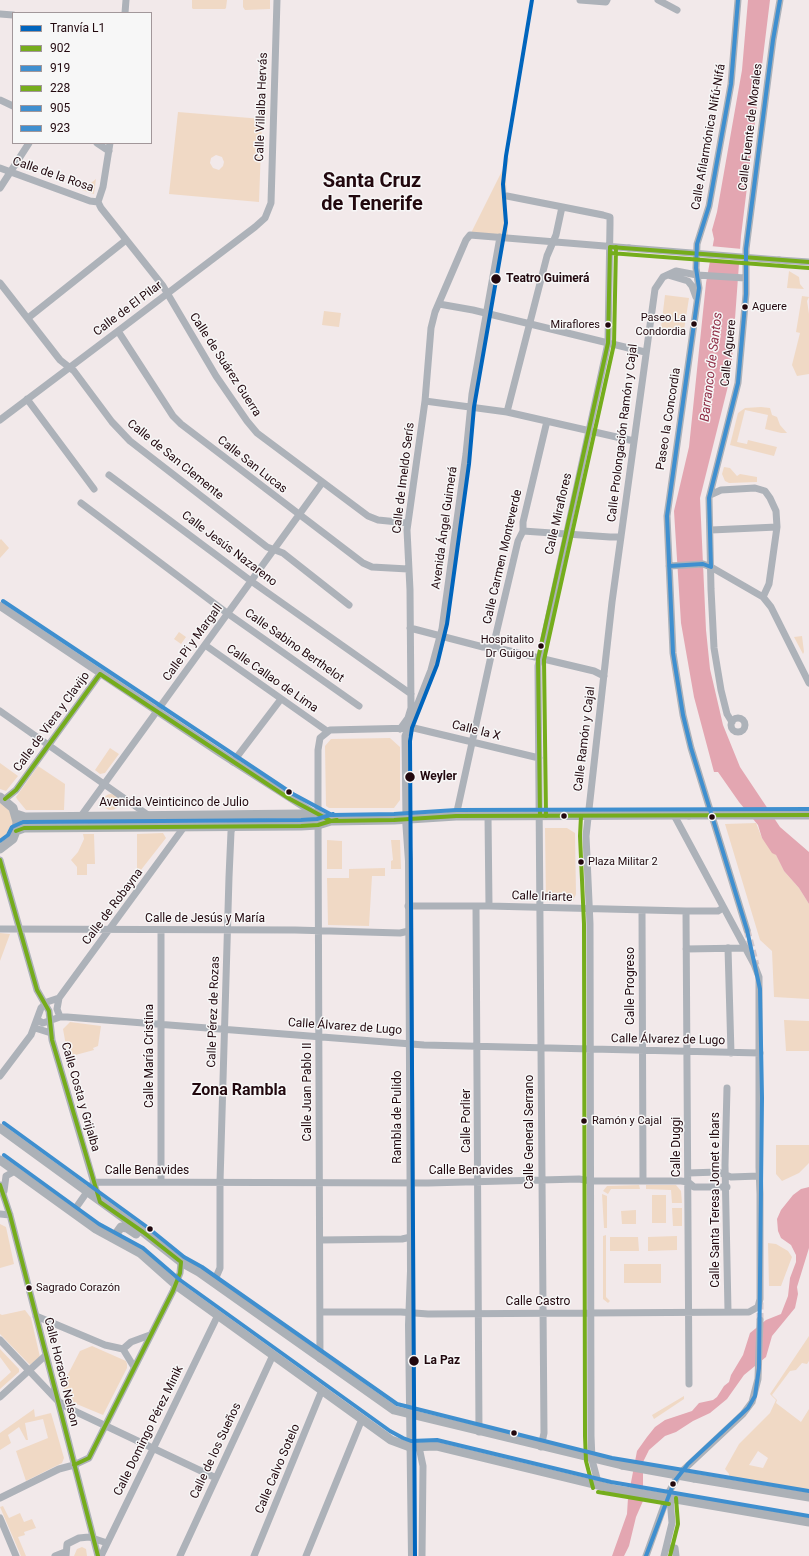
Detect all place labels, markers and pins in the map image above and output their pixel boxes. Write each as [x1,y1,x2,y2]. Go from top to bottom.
marker: Teatro Guimerá [489,272,503,286]
place label: Teatro Guimerá [506,272,589,286]
place label: Aguere [752,300,787,314]
marker: Aguere [740,302,750,312]
place label: Paseo La Condordia [636,311,686,337]
place label: Miraflores [551,318,600,332]
marker: Paseo La Condordia [689,319,699,329]
marker: Miraflores [603,320,613,330]
place label: Hospitalito Dr Guigou [481,633,534,659]
marker: Hospitalito Dr Guigou [536,641,546,651]
marker: Weyler [403,770,417,784]
place label: Weyler [420,770,457,784]
unlabelled marker [284,787,294,797]
unlabelled marker [559,811,569,821]
unlabelled marker [707,812,717,822]
place label: Plaza Militar 2 [588,855,658,869]
marker: Plaza Militar 2 [576,857,586,867]
place label: Ramón y Cajal [592,1114,662,1128]
marker: Ramón y Cajal [579,1116,589,1126]
unlabelled marker [145,1224,155,1234]
place label: Sagrado Corazón [36,1281,120,1295]
marker: Sagrado Corazón [24,1283,34,1293]
marker: La Paz [407,1354,421,1368]
place label: La Paz [424,1354,460,1368]
unlabelled marker [509,1428,519,1438]
unlabelled marker [668,1479,678,1489]

